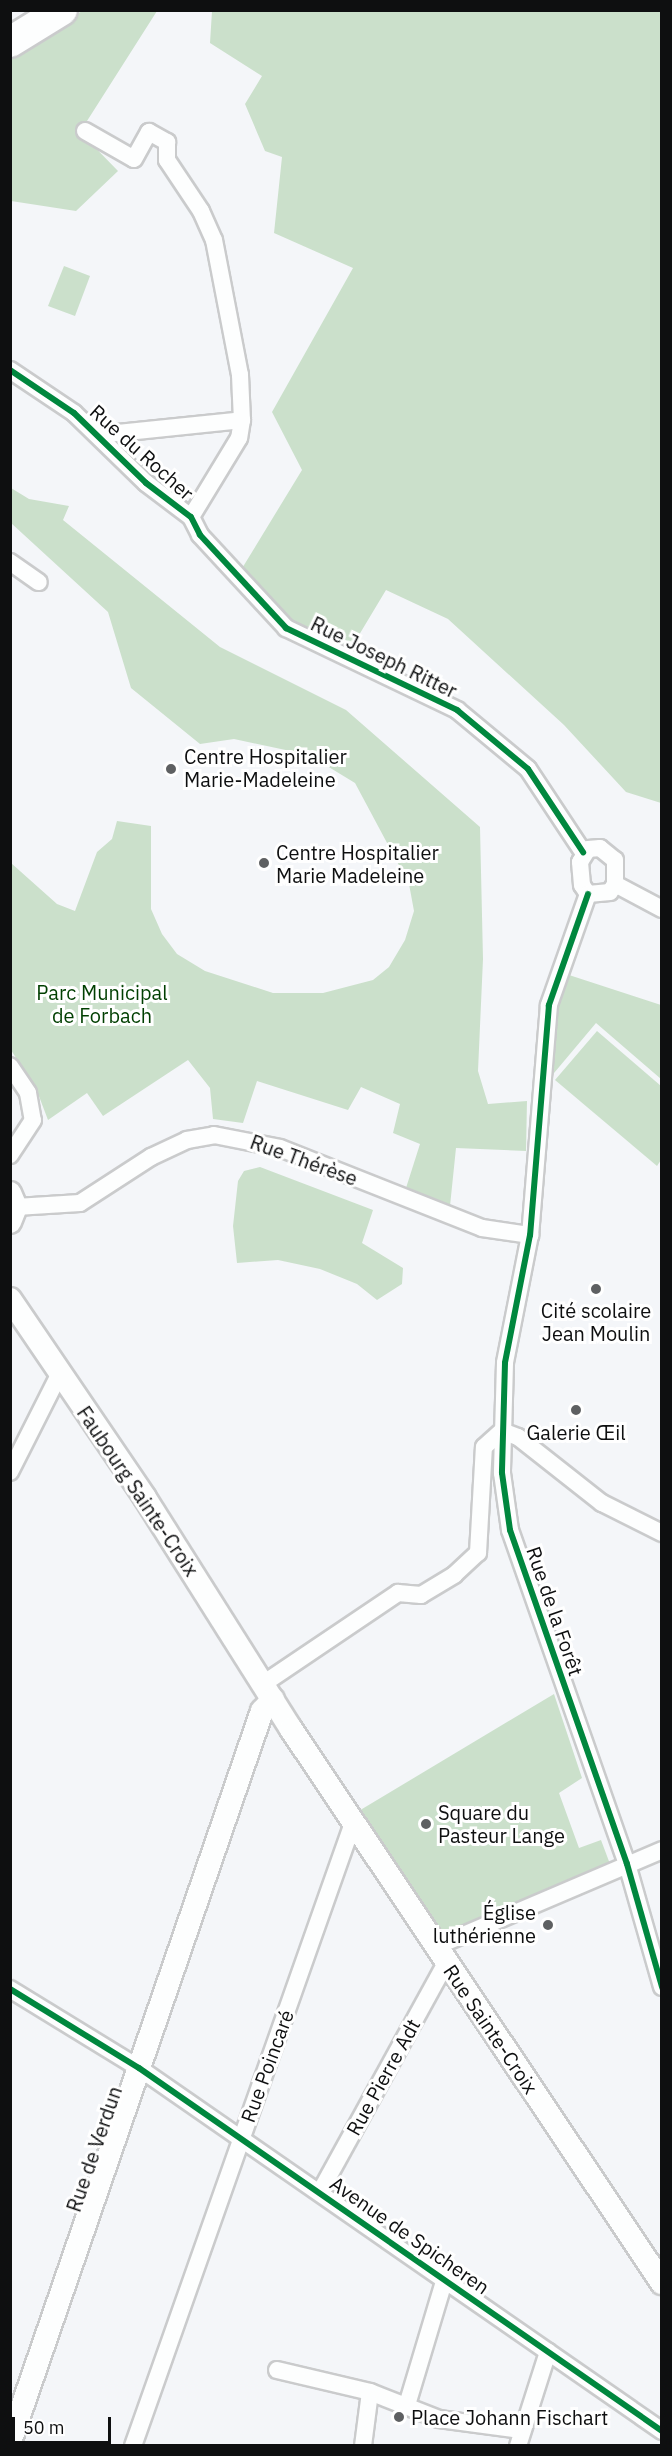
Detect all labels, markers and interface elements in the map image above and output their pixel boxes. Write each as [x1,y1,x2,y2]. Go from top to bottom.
street label: Rue du Rocher [85,399,199,505]
street label: Rue Joseph Ritter [307,611,461,703]
place label: Centre Hospitalier Marie-Madeleine [184,745,347,792]
marker: Centre Hospitalier Marie-Madeleine [162,760,180,778]
place label: Centre Hospitalier Marie Madeleine [276,840,439,887]
marker: Centre Hospitalier Marie Madeleine [257,856,271,870]
park label: Parc Municipal de Forbach [36,980,168,1027]
street label: Rue Thérèse [247,1129,361,1191]
marker: Cité scolaire Jean Moulin [589,1282,603,1296]
place label: Cité scolaire Jean Moulin [541,1298,651,1345]
street label: Faubourg Sainte-Croix [72,1401,204,1581]
marker: Galerie Œil [569,1403,583,1417]
place label: Galerie Œil [526,1420,626,1444]
street label: Rue de la Forêt [522,1543,588,1679]
place label: Square du Pasteur Lange [438,1800,565,1847]
marker: Square du Pasteur Lange [419,1817,433,1831]
place label: Église luthérienne [433,1901,536,1948]
marker: Église luthérienne [541,1918,555,1932]
street label: Rue Sainte-Croix [439,1960,543,2098]
street label: Rue Poincaré [236,2006,298,2126]
street label: Rue Pierre Adt [341,2014,425,2140]
street label: Rue de Verdun [61,2083,127,2215]
street label: Avenue de Spicheren [326,2171,494,2299]
scale bar [15,2405,114,2443]
place label: Place Johann Fischart [411,2405,608,2429]
marker: Place Johann Fischart [392,2410,406,2424]
text: 50 m [23,2416,65,2439]

